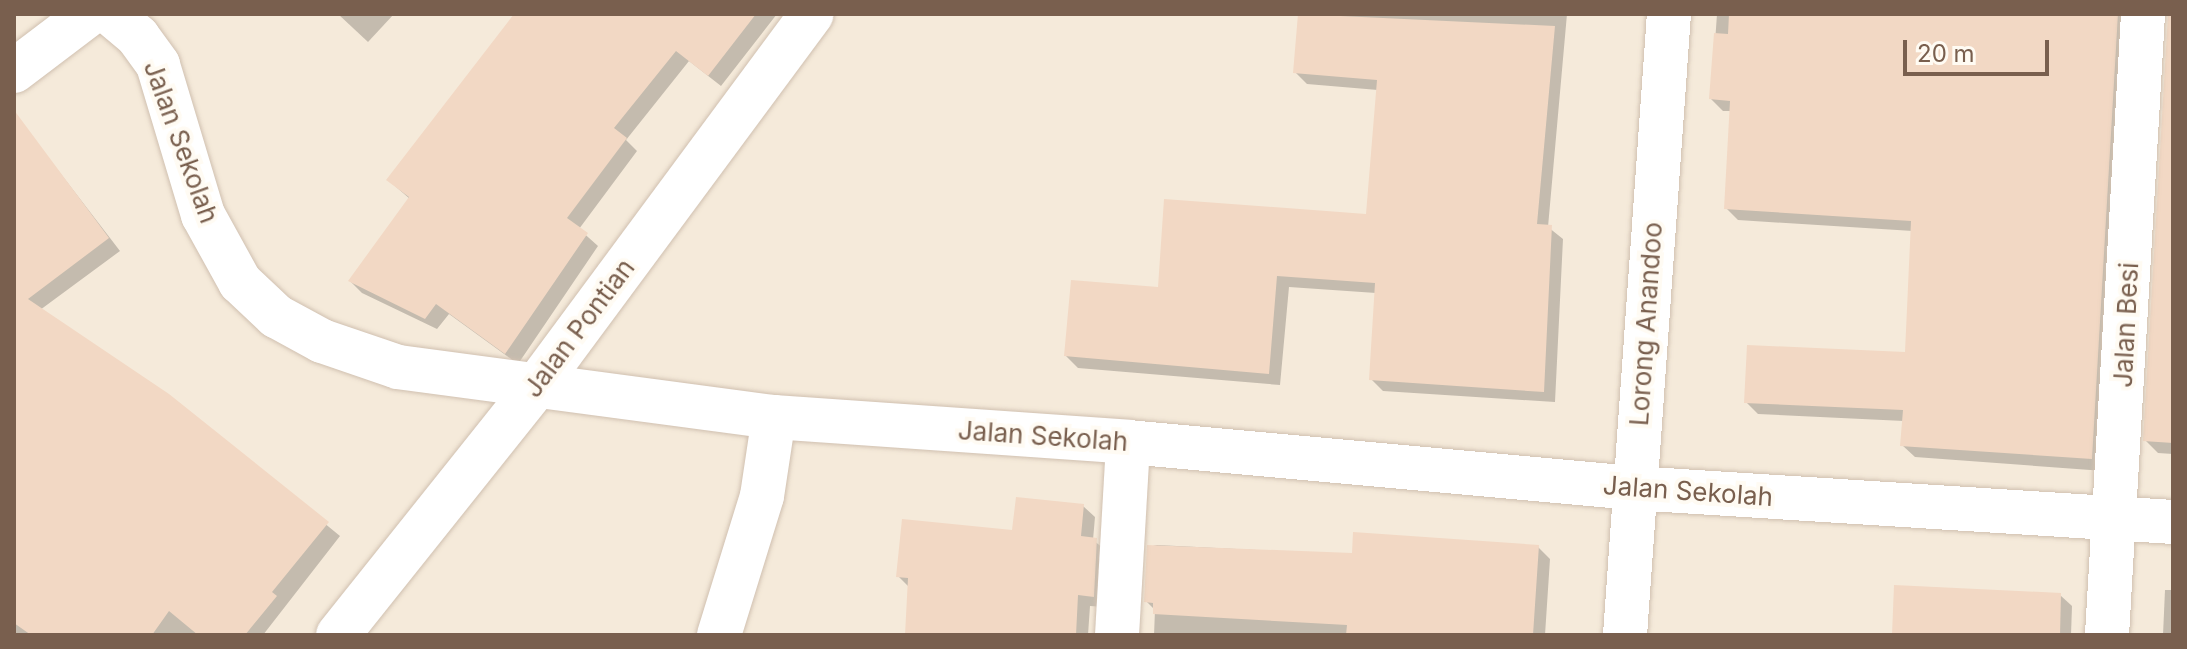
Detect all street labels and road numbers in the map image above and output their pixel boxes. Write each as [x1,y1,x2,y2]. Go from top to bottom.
street label: Jalan Sekolah [137,57,225,227]
street label: Lorong Anandoo [1623,221,1669,427]
street label: Jalan Pontian [517,253,641,403]
street label: Jalan Besi [2107,262,2145,388]
street label: Jalan Sekolah [957,414,1129,458]
street label: Jalan Sekolah [1602,469,1774,513]

